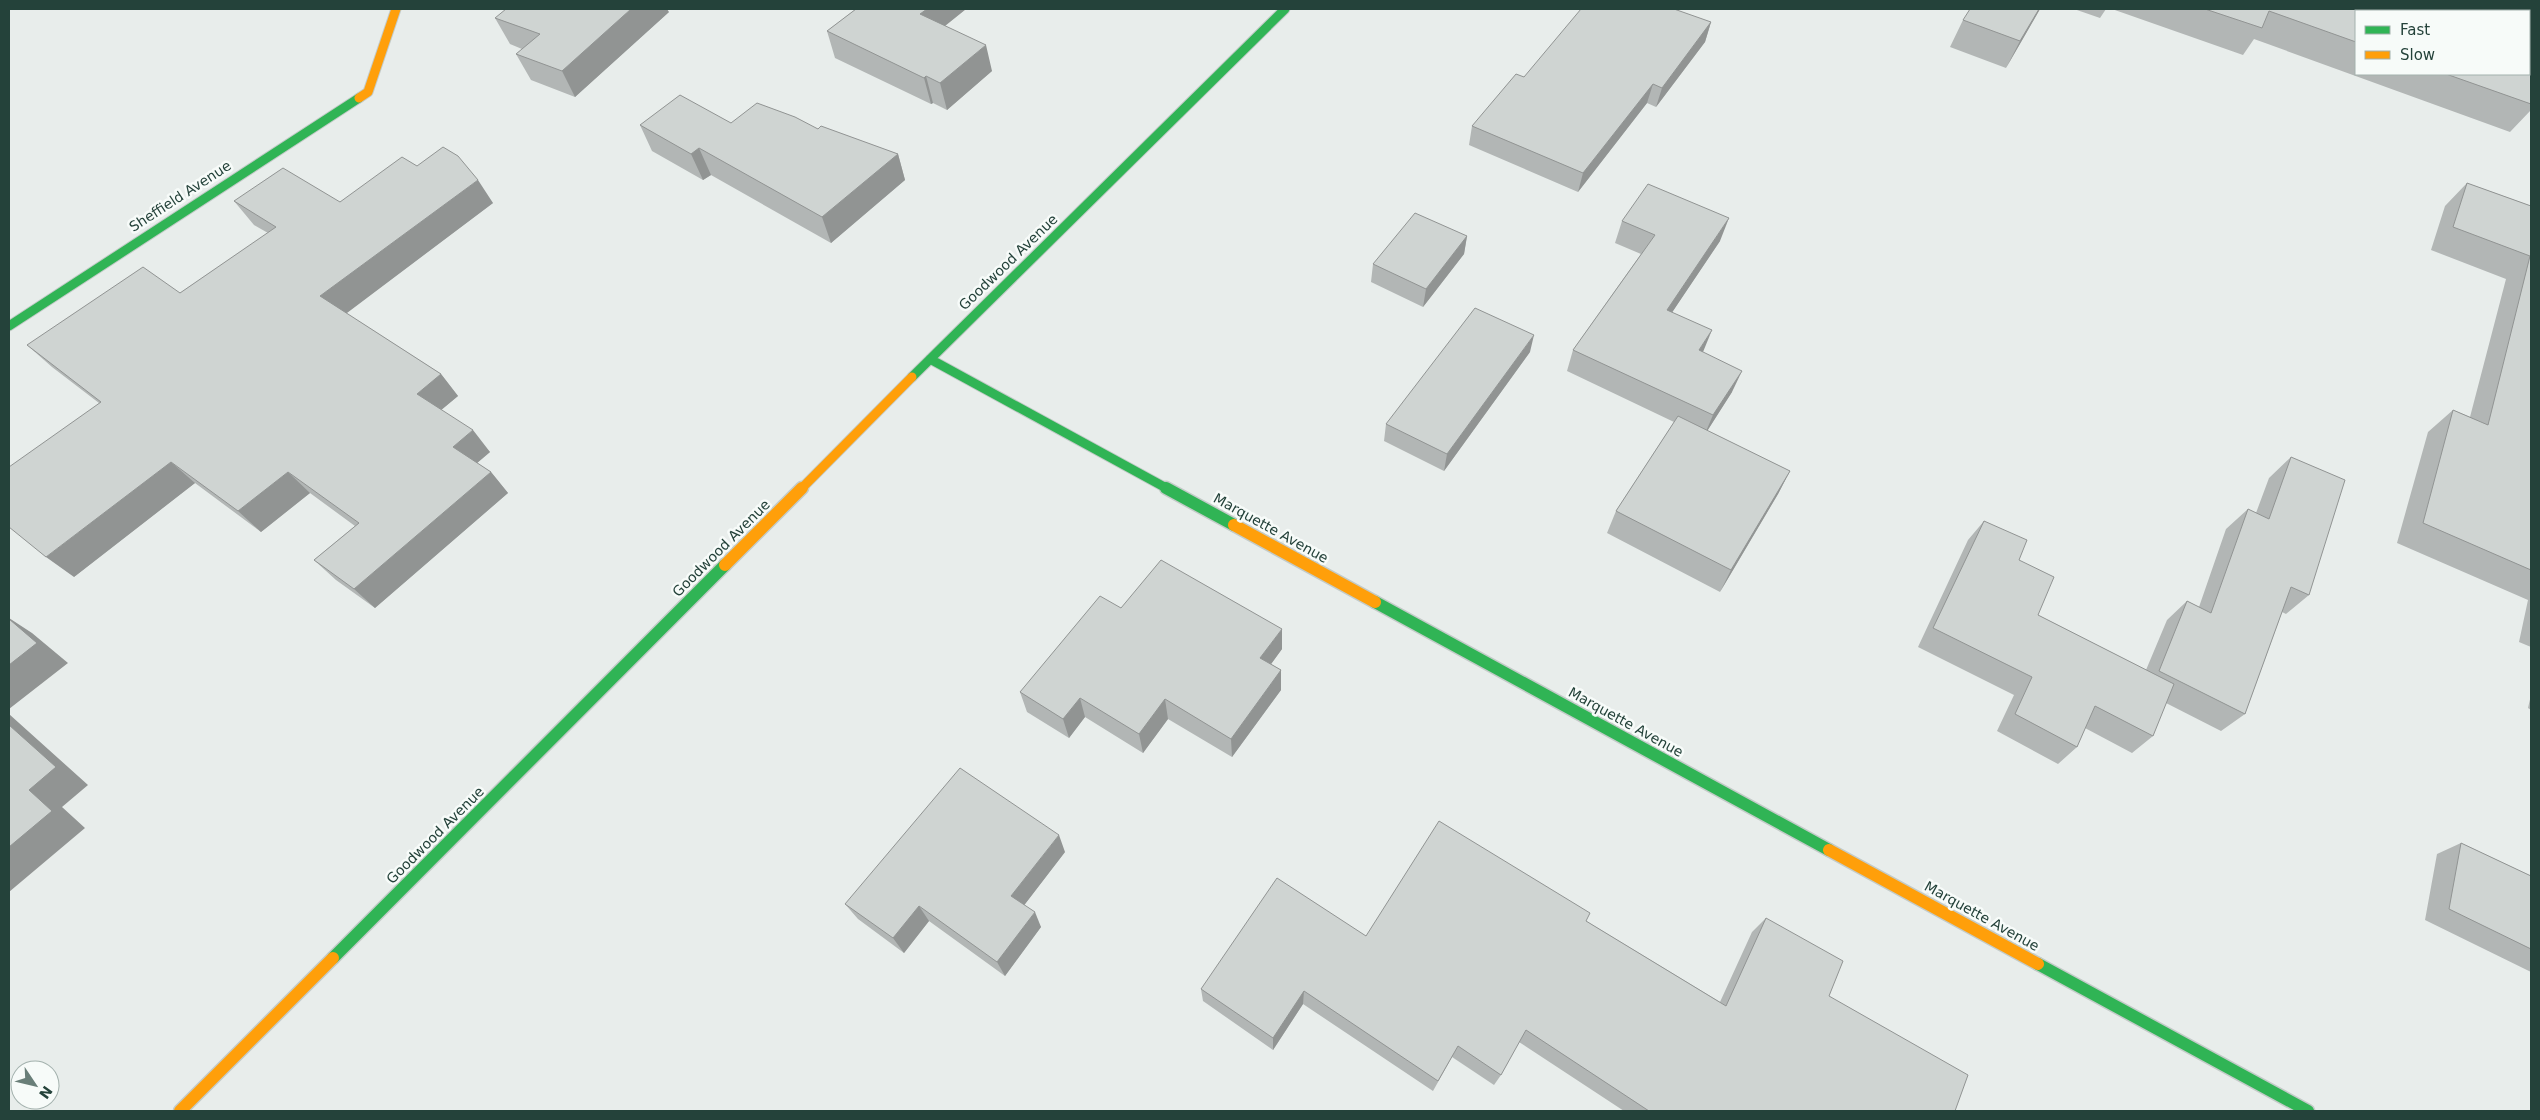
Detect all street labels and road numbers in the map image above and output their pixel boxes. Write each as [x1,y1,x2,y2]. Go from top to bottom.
street label: Sheffield Avenue [126,157,234,235]
street label: Goodwood Avenue [955,211,1061,313]
street label: Marquette Avenue [1211,490,1331,566]
street label: Goodwood Avenue [669,496,773,600]
street label: Marquette Avenue [1566,684,1686,760]
street label: Goodwood Avenue [383,783,487,887]
street label: Marquette Avenue [1922,878,2042,954]

